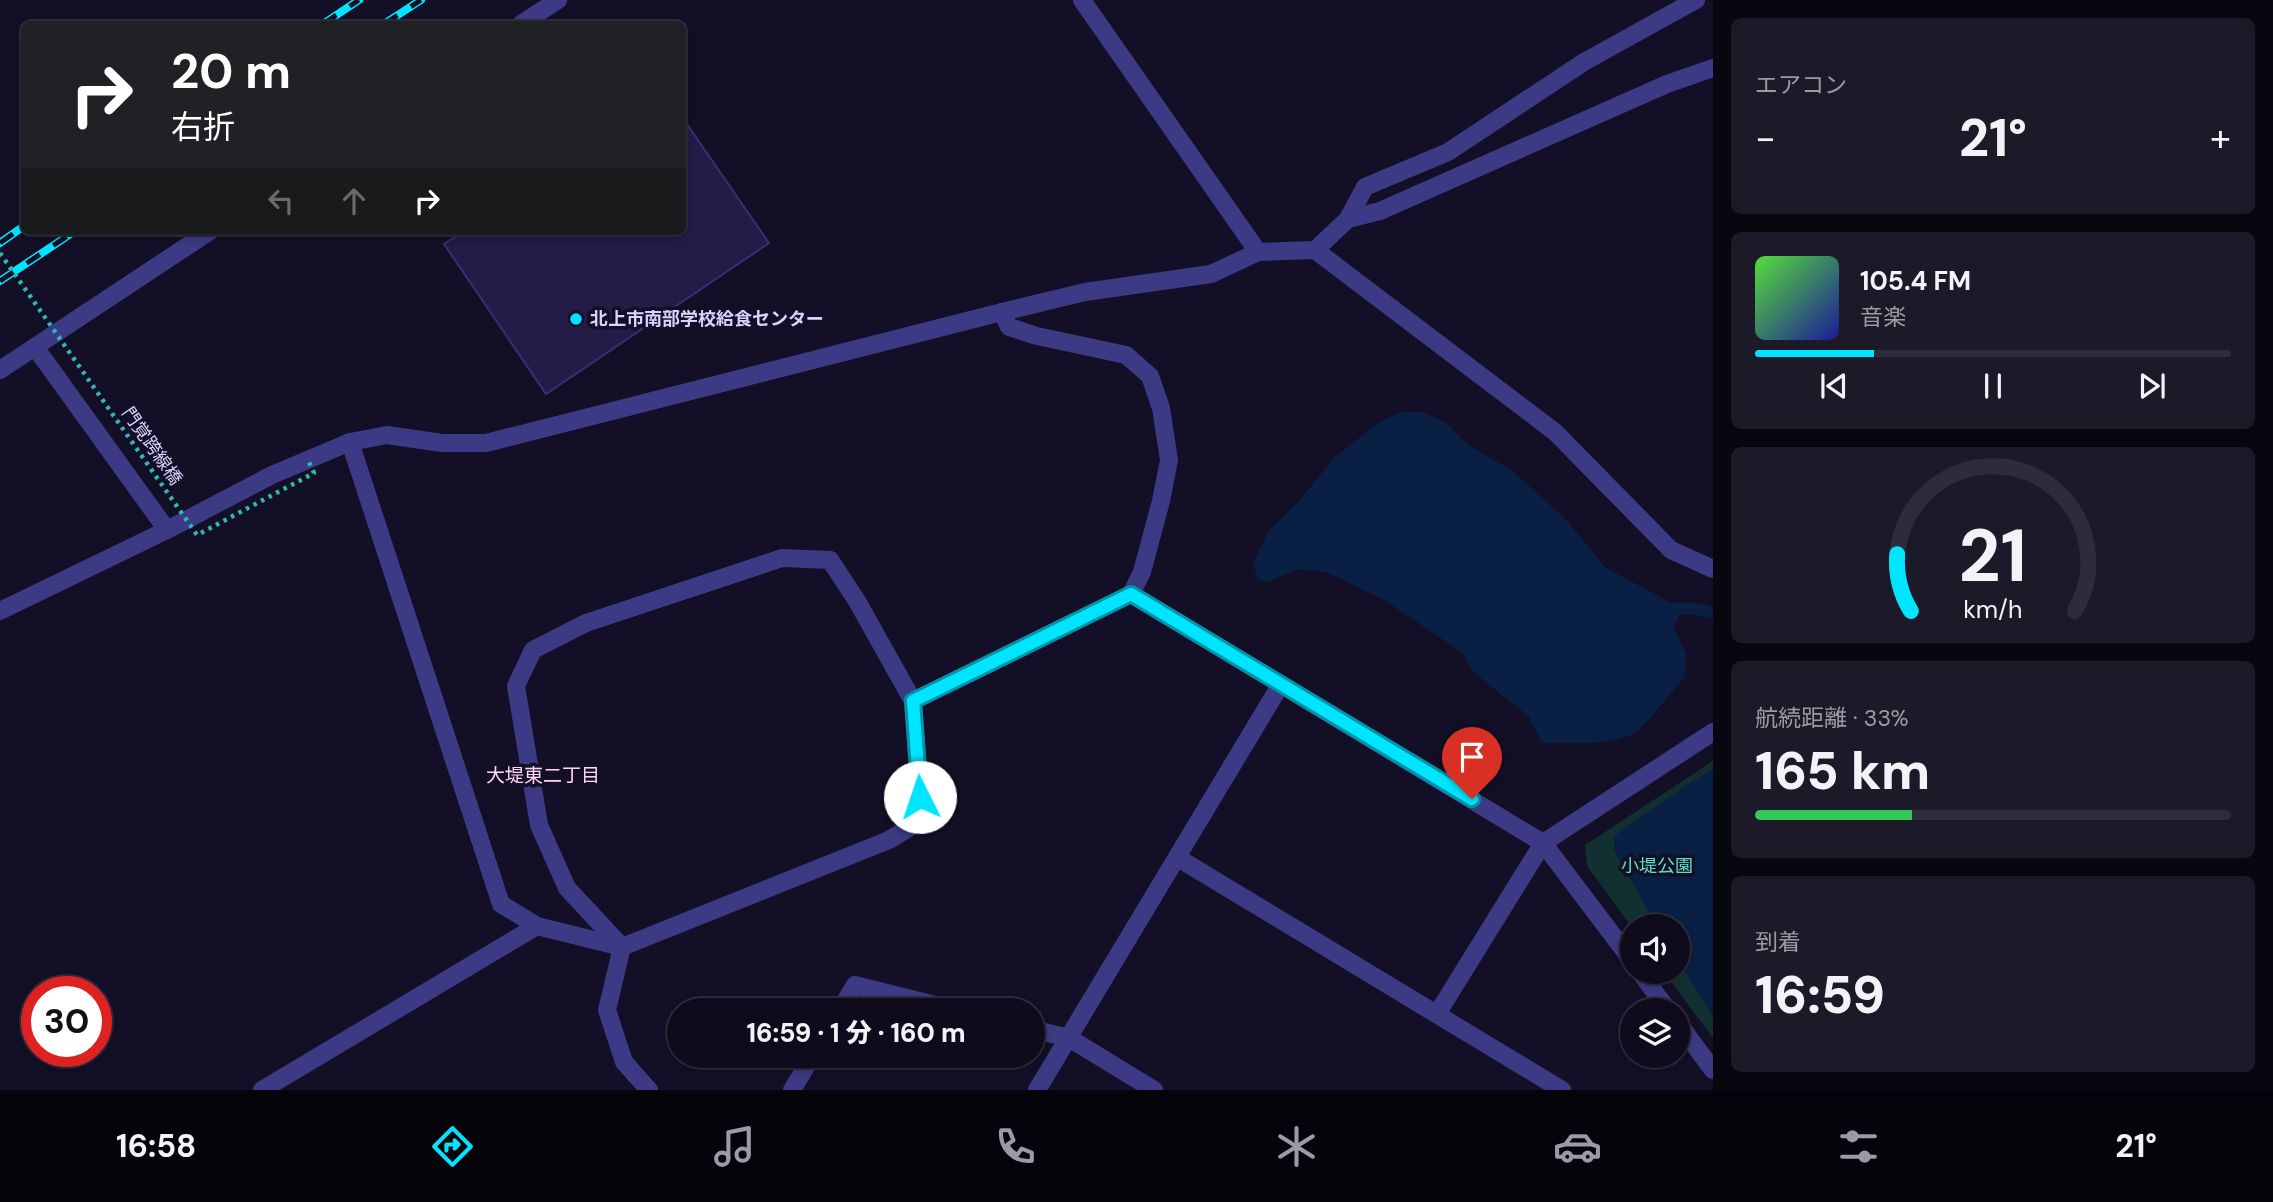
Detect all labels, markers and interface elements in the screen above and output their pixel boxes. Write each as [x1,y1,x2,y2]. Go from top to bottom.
text: 20 m [171,39,291,103]
icon: right [56,49,147,140]
text: エアコン [1755,70,1847,100]
text: 21° [1959,104,2027,172]
text: 右折 [171,106,235,148]
text: − [1755,113,1776,163]
text: + [2210,113,2231,163]
icon: left [262,182,300,220]
icon: ahead [335,182,373,220]
icon: right [408,182,446,220]
text: 105.4 FM [1860,264,1971,298]
text: 音楽 [1860,302,1906,332]
place label: 北上市南部学校給食センター [590,307,824,331]
marker: 北上市南部学校給食センター [568,311,584,327]
icon: previous [1815,367,1853,405]
icon: pause [1974,367,2012,405]
icon: next [2133,367,2171,405]
street label: 門覚跨線橋 [116,402,188,490]
text: 21 [1959,509,2027,604]
text: km/h [1963,593,2023,626]
text: 航続距離 · 33% [1755,703,1909,733]
pin [1442,727,1502,799]
text: 165 km [1755,737,1930,805]
icon: arrive [1453,738,1491,776]
position arrow [883,760,957,834]
district label: 大堤東二丁目 [486,763,600,788]
park label: 小堤公園 [1621,854,1693,878]
map controls [1620,914,1690,1068]
button: sound [1620,914,1690,984]
text: 到着 [1755,927,1801,957]
text: 16:59 [1755,961,1885,1029]
speed limit sign: 30 [21,976,112,1067]
button: layers [1620,998,1690,1068]
text: 16:59 · 1 分 · 160 m [746,1016,966,1050]
icon: directions [428,1122,477,1171]
icon: music [710,1122,759,1171]
icon: phone [991,1122,1040,1171]
icon: climate [1272,1122,1321,1171]
icon: car [1553,1122,1602,1171]
icon: filters [1834,1122,1883,1171]
text: 16:58 [116,1125,196,1167]
text: 21° [2115,1125,2157,1167]

